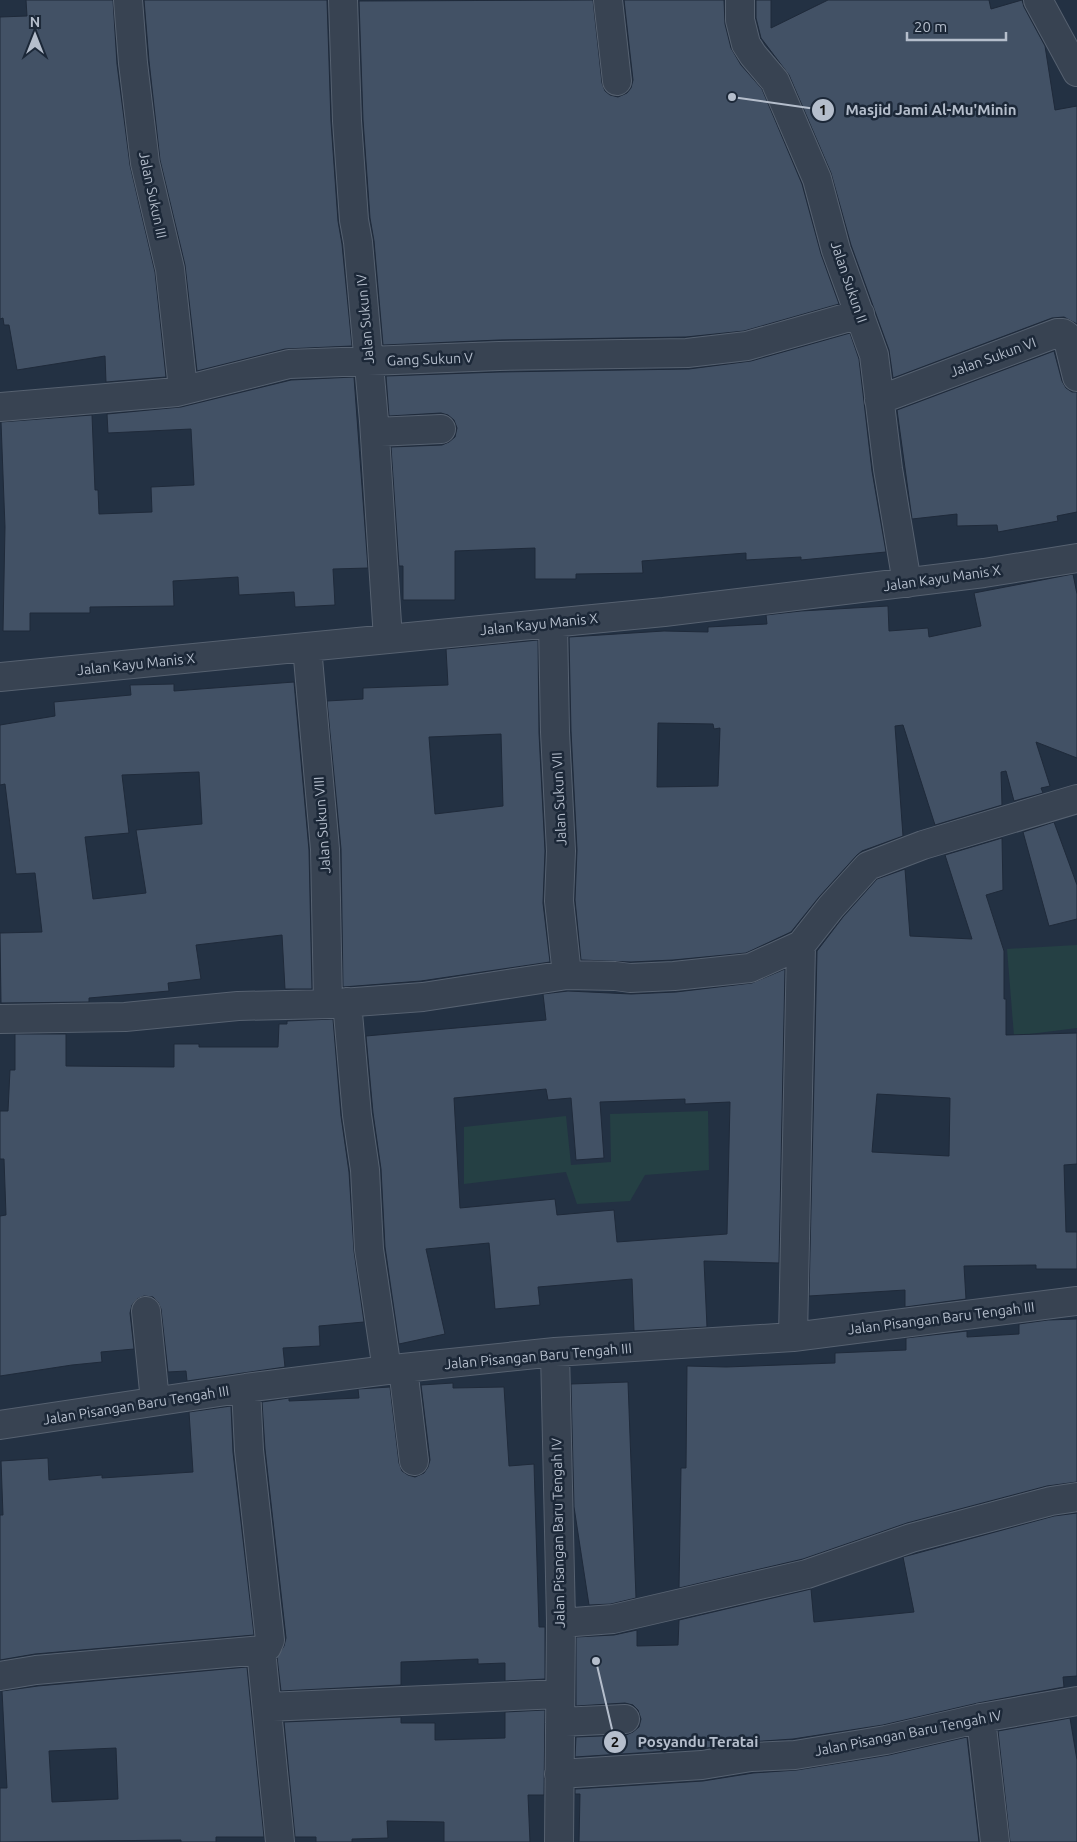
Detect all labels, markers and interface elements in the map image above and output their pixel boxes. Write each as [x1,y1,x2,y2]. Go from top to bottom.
north arrow [10,10,60,60]
scale bar [907,10,1006,42]
text: N [30,14,40,30]
text: 20 m [914,18,947,35]
callout: Masjid Jami Al-Mu'Minin [811,95,1027,125]
text: 1 [819,101,827,118]
text: Masjid Jami Al-Mu'Minin [845,101,1017,118]
street label: Jalan Sukun III [136,150,170,240]
street label: Jalan Sukun II [828,239,870,325]
street label: Jalan Sukun IV [353,273,377,365]
street label: Jalan Sukun VI [948,334,1038,380]
street label: Gang Sukun V [387,349,473,368]
street label: Jalan Kayu Manis X [882,562,1002,594]
street label: Jalan Kayu Manis X [479,610,599,638]
street label: Jalan Kayu Manis X [76,650,196,678]
street label: Jalan Sukun VII [549,752,569,846]
street label: Jalan Sukun VIII [311,776,333,874]
street label: Jalan Pisangan Baru Tengah III [847,1299,1035,1337]
street label: Jalan Pisangan Baru Tengah III [444,1340,632,1372]
street label: Jalan Pisangan Baru Tengah III [42,1382,230,1428]
street label: Jalan Pisangan Baru Tengah IV [548,1438,568,1628]
street label: Jalan Pisangan Baru Tengah IV [813,1707,1003,1759]
callout: Posyandu Teratai [602,1727,768,1757]
text: 2 [611,1733,619,1750]
text: Posyandu Teratai [638,1733,758,1750]

